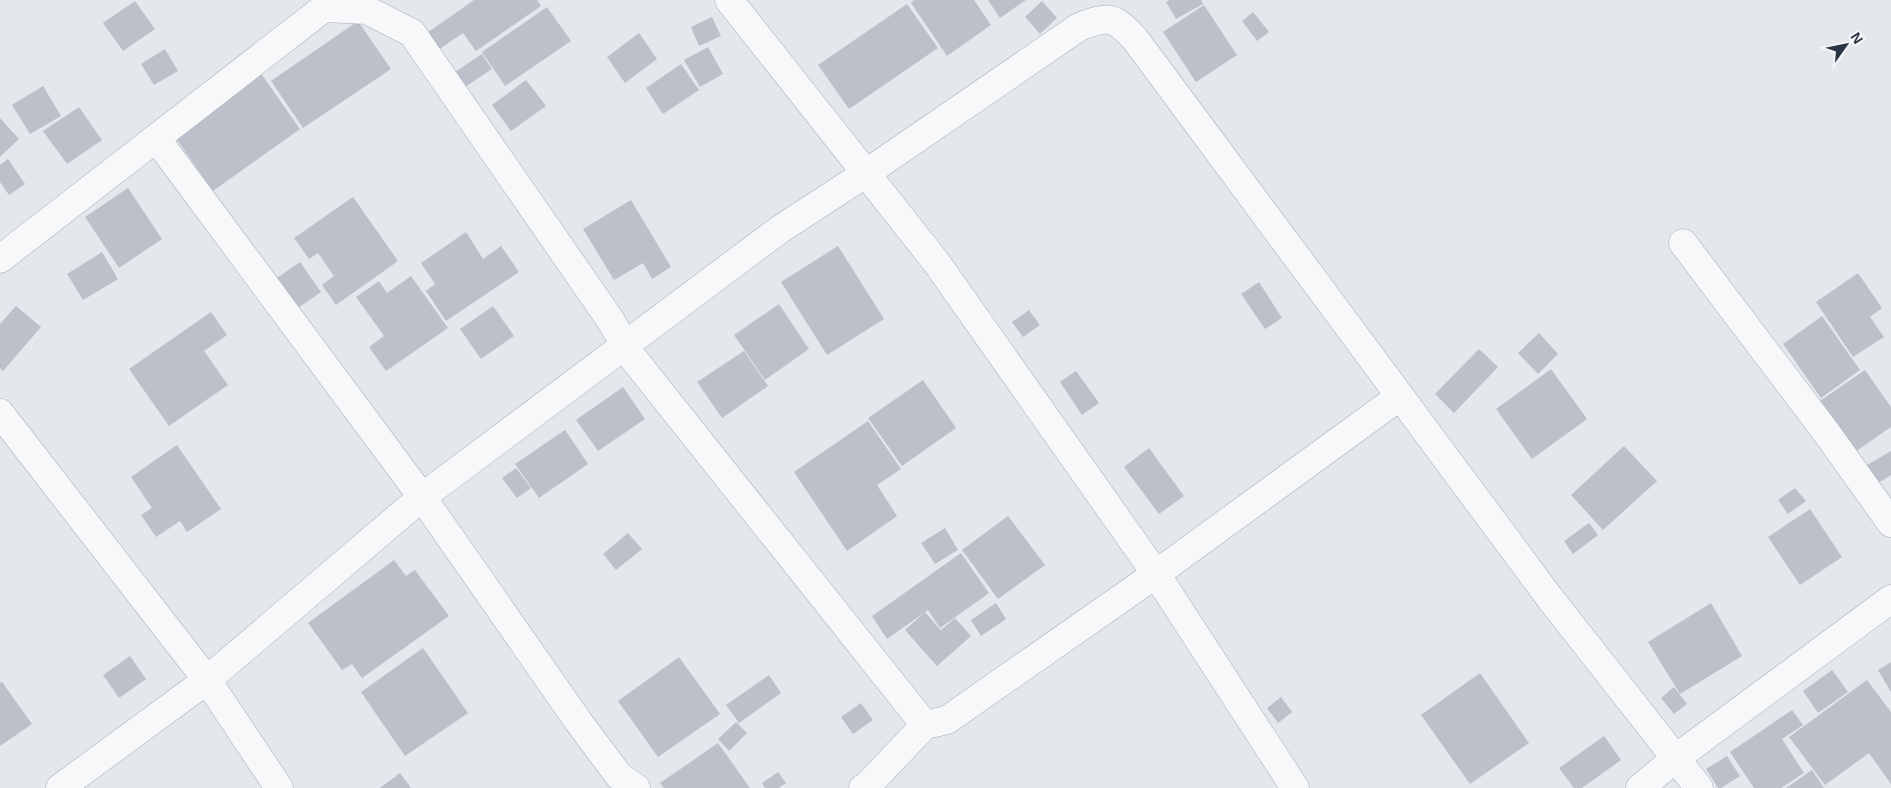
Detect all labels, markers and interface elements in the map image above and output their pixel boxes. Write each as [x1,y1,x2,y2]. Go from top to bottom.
north arrow [1821,20,1871,70]
text: N [1847,29,1866,47]

